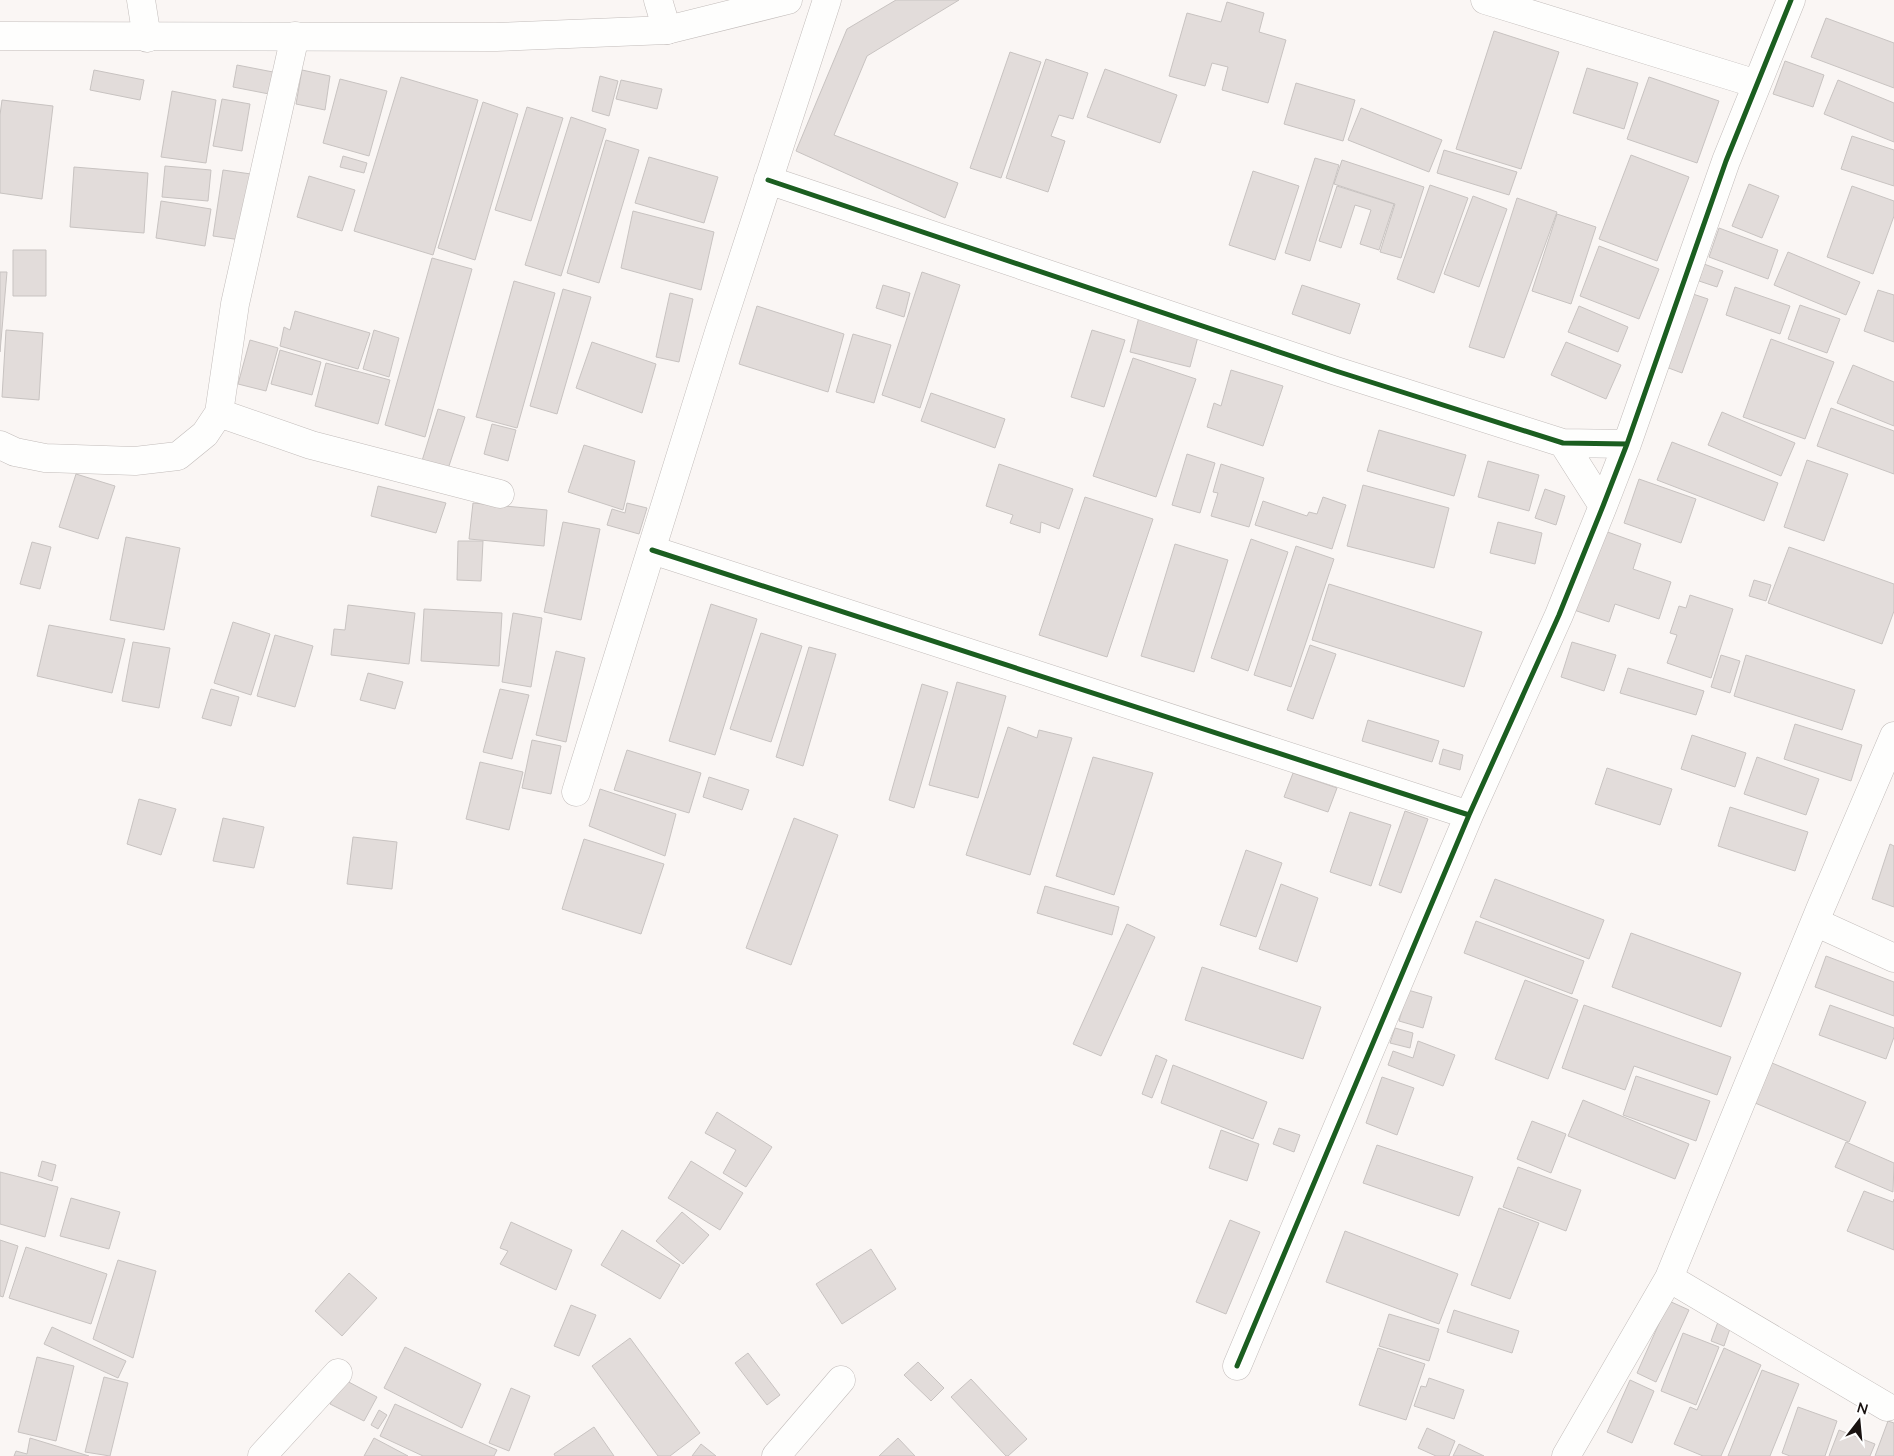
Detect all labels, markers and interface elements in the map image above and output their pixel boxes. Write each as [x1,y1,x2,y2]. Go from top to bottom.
north arrow [1834,1396,1884,1446]
text: N [1855,1398,1870,1418]

